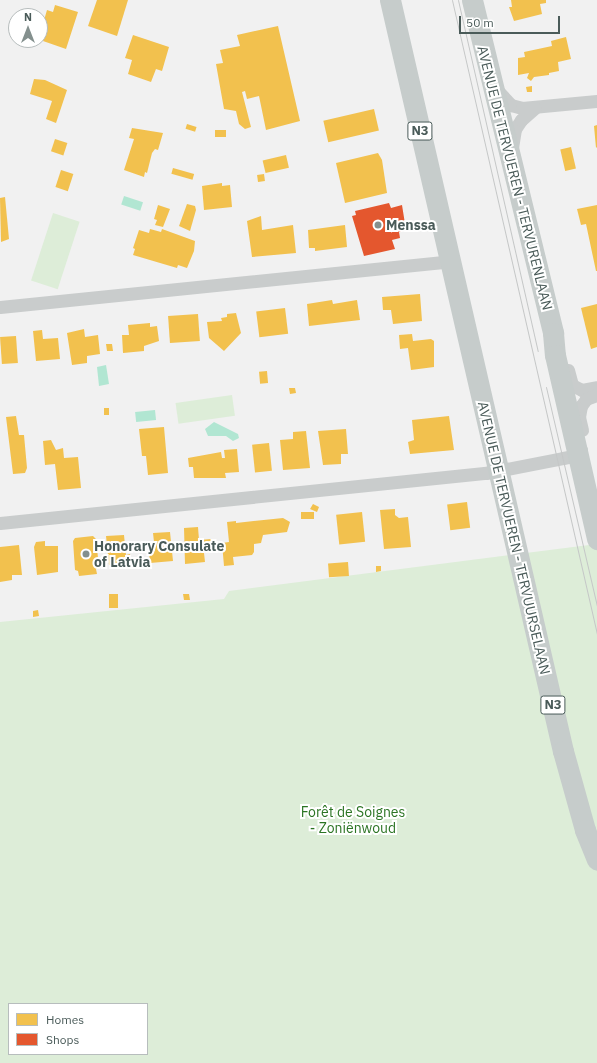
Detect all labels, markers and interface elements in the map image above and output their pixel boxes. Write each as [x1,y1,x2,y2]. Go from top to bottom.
north arrow [8,8,48,48]
scale bar [461,8,562,34]
text: N [24,10,32,24]
text: 50 m [466,15,494,30]
street label: AVENUE DE TERVUEREN - TERVURENLAAN [474,44,556,312]
road number: N3 [407,120,433,142]
place label: Menssa [386,217,436,233]
marker: Menssa [373,220,383,230]
street label: AVENUE DE TERVUEREN - TERVUURSELAAN [474,400,554,676]
place label: Honorary Consulate of Latvia [94,538,224,570]
marker: Honorary Consulate of Latvia [81,549,91,559]
road number: N3 [540,694,566,716]
park label: Forêt de Soignes - Zoniënwoud [301,804,405,836]
legend [8,1003,148,1055]
text: Homes [46,1012,84,1027]
text: Shops [46,1032,79,1047]

